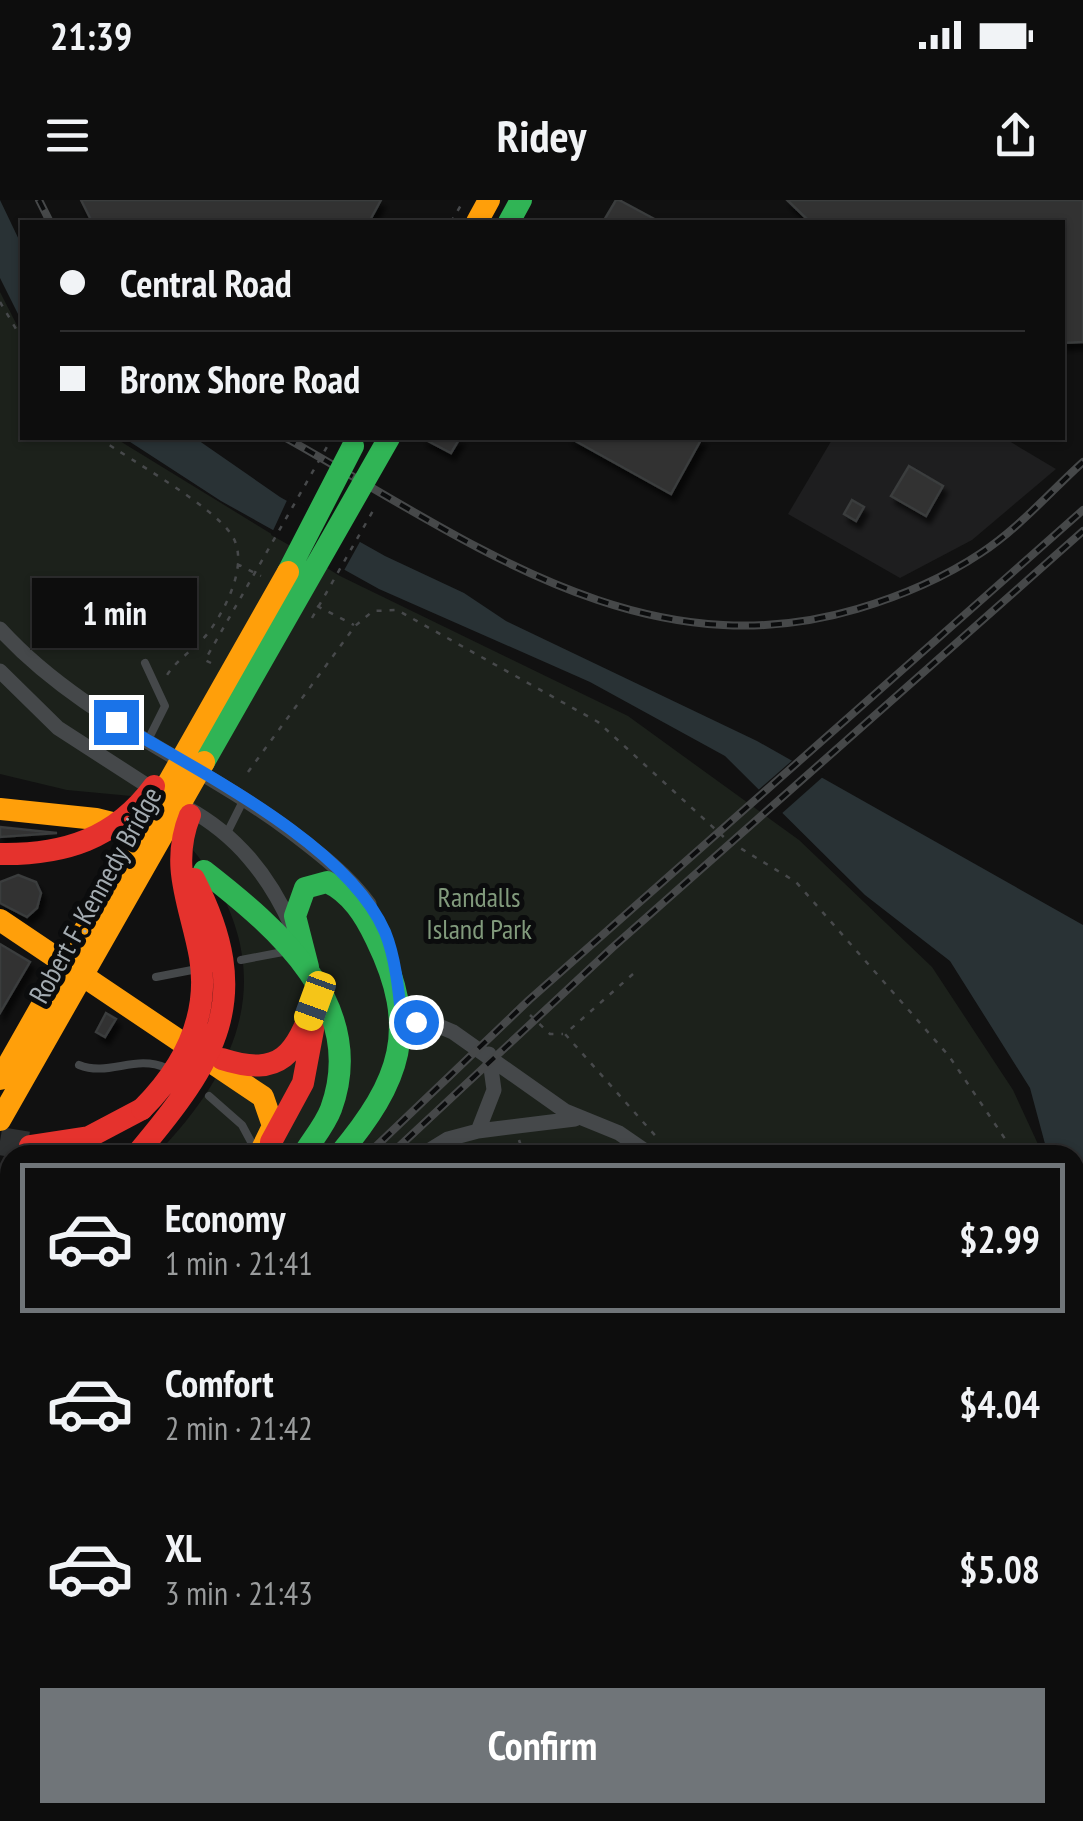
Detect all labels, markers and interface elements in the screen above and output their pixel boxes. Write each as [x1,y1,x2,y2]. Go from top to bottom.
text: 21:39 [50,11,132,60]
text: Ridey [497,106,586,164]
icon: menu [40,108,95,163]
icon: share [988,108,1043,163]
text: Central Road [120,258,292,307]
text: Bronx Shore Road [120,354,360,403]
callout: 1 min [34,577,198,647]
text: 1 min [82,592,147,634]
route end [94,700,139,745]
street label: Robert F. Kennedy Bridge [20,780,169,1009]
park label: Randalls Island Park [426,878,532,947]
car [291,968,339,1034]
route start [394,1000,439,1045]
icon: car [45,1193,135,1283]
text: Economy [165,1193,285,1242]
text: $2.99 [959,1214,1040,1263]
text: 1 min · 21:41 [165,1242,313,1284]
icon: car [45,1358,135,1448]
text: Comfort [165,1358,274,1407]
text: $4.04 [959,1379,1040,1428]
text: 2 min · 21:42 [165,1407,313,1449]
icon: car [45,1523,135,1613]
text: XL [165,1523,201,1572]
text: $5.08 [959,1544,1040,1593]
text: 3 min · 21:43 [165,1572,313,1614]
button: Confirm [40,1688,1045,1803]

